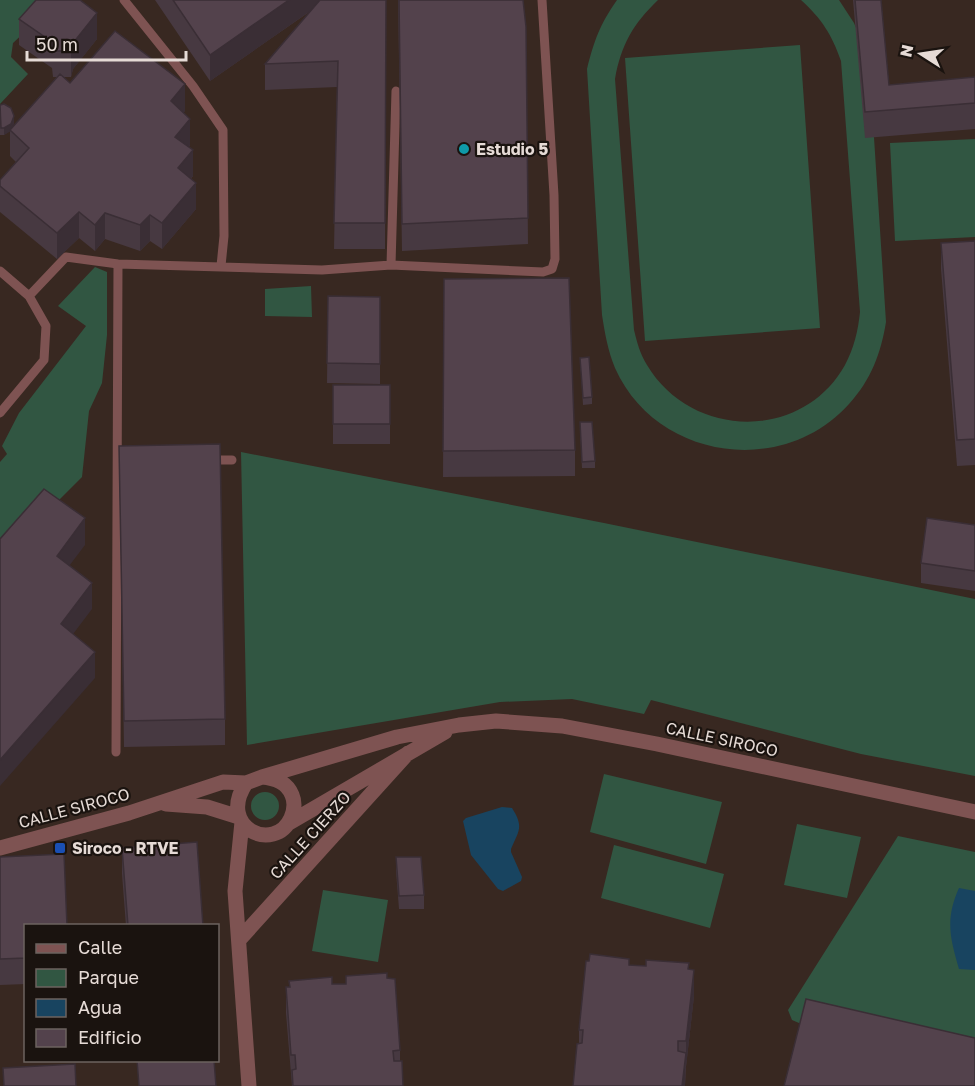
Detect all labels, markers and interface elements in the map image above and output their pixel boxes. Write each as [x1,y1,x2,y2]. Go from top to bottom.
scale bar [27,24,186,62]
north arrow [891,24,951,84]
text: 50 m [36,33,78,55]
text: N [895,43,917,59]
place label: Estudio 5 [476,139,549,159]
marker: Estudio 5 [457,142,471,156]
street label: CALLE SIROCO [664,717,780,761]
street label: CALLE SIROCO [16,784,132,832]
street label: CALLE CIERZO [265,787,355,883]
place label: Siroco - RTVE [72,838,179,858]
marker: Siroco - RTVE [53,841,67,855]
legend [24,924,219,1062]
text: Calle [78,936,122,958]
text: Parque [78,966,139,988]
text: Agua [78,996,122,1018]
text: Edificio [78,1026,142,1048]

